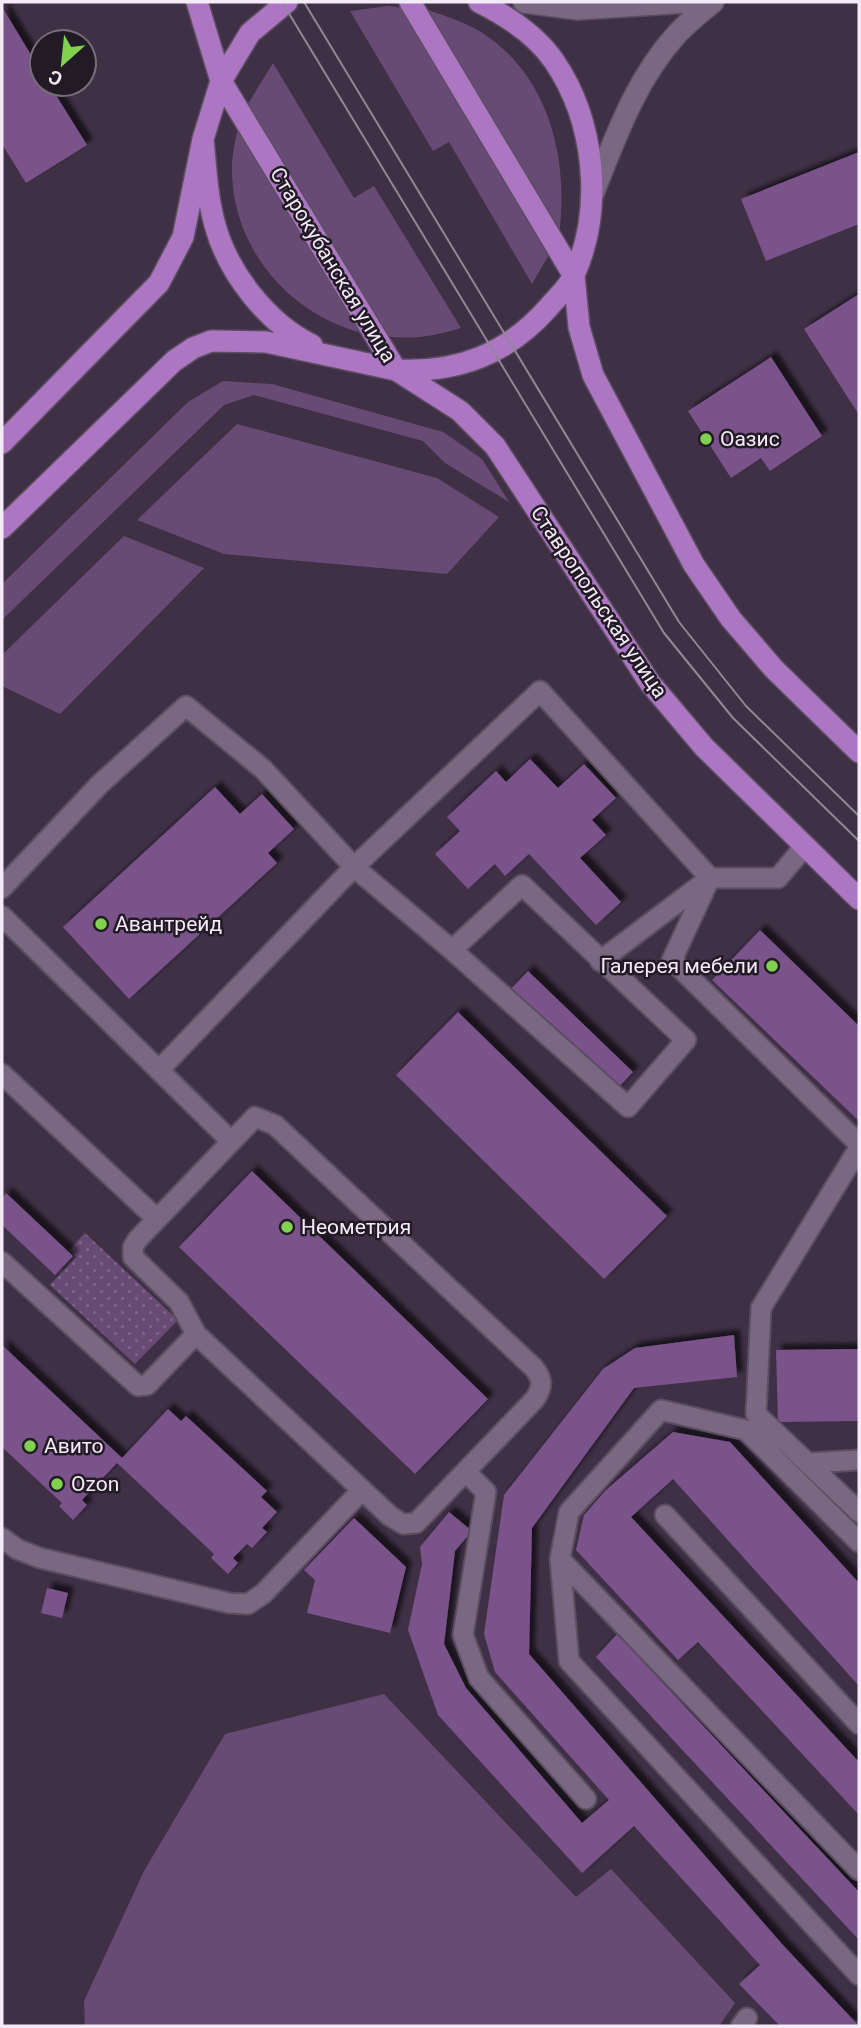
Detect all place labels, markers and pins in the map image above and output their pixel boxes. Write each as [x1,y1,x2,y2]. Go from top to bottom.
place label: Оазис [720,427,780,451]
marker: Оазис [698,431,714,447]
place label: Авантрейд [115,912,222,936]
marker: Авантрейд [93,916,109,932]
place label: Галерея мебели [600,954,758,978]
marker: Галерея мебели [764,958,780,974]
place label: Неометрия [301,1215,411,1239]
marker: Неометрия [279,1219,295,1235]
place label: Авито [44,1434,103,1458]
marker: Авито [22,1438,38,1454]
place label: Ozon [71,1472,119,1496]
marker: Ozon [49,1476,65,1492]

